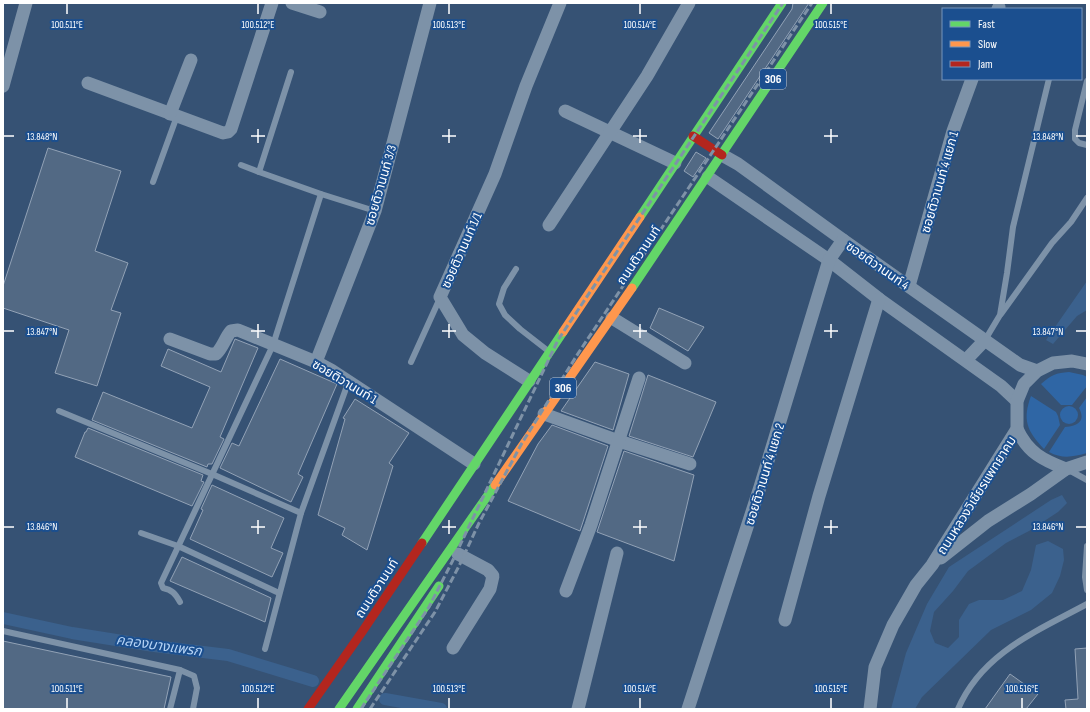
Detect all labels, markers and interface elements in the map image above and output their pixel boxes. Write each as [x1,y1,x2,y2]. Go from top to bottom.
legend [942,8,1082,80]
text: Fast [978,17,995,32]
text: 100.511°E [51,19,83,31]
text: 100.512°E [242,19,274,31]
text: 100.513°E [433,19,465,31]
text: 100.514°E [624,19,656,31]
text: 100.515°E [815,19,847,31]
text: Slow [978,37,997,52]
text: Jam [977,57,993,72]
road number: 306 [760,69,786,89]
street label: ซอยติวานนท์ 4 แยก 1 [918,129,962,235]
text: 13.848°N [27,131,57,143]
text: 13.848°N [1033,131,1063,143]
street label: ซอยติวานนท์ 3/3 [362,143,400,227]
street label: ซอยติวานนท์ 1/1 [438,210,486,291]
street label: ถนนติวานนท์ [613,223,664,288]
street label: ซอยติวานนท์ 4 [843,238,913,294]
text: 13.847°N [27,326,57,338]
text: 13.847°N [1033,326,1063,338]
street label: ซอยติวานนท์ 1 [309,356,380,408]
road number: 306 [550,378,576,398]
street label: ซอยติวานนท์ 4 แยก 2 [742,421,788,527]
street label: ถนนหลวงวิเชียรแพทยาคม [934,433,1020,558]
text: 13.846°N [27,521,57,533]
text: 13.846°N [1033,521,1063,533]
street label: ถนนติวานนท์ [352,556,402,621]
water label: คลองบางแพรก [115,631,204,660]
text: 100.511°E [51,683,83,695]
text: 100.512°E [242,683,274,695]
text: 100.513°E [433,683,465,695]
text: 100.514°E [624,683,656,695]
text: 100.515°E [815,683,847,695]
text: 100.516°E [1006,683,1038,695]

